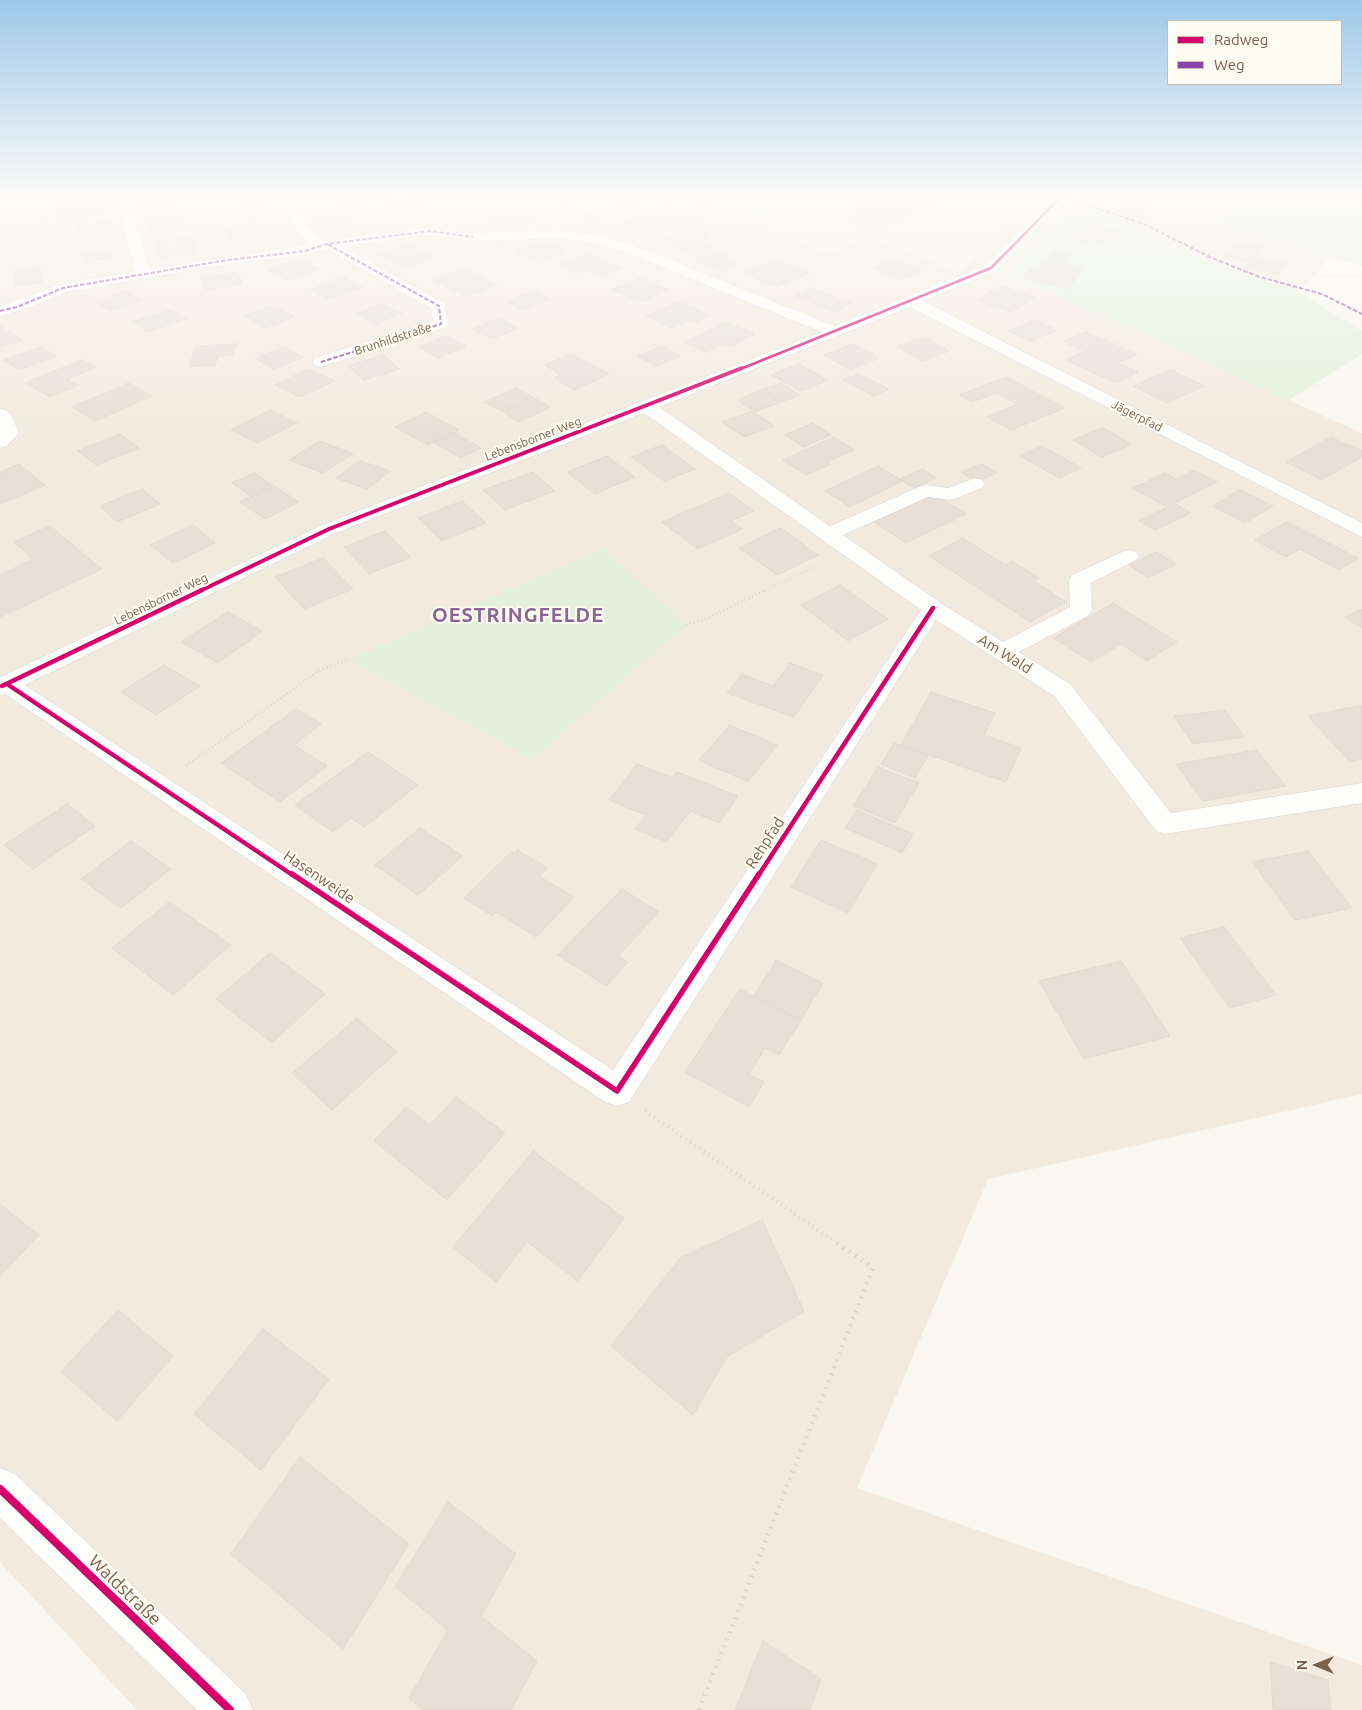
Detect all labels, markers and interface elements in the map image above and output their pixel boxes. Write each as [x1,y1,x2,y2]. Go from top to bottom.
legend [1167,20,1342,85]
text: Radweg [1214,31,1268,48]
text: Weg [1214,56,1245,73]
street label: Brunhildstraße [353,320,433,358]
street label: Jägerpfad [1109,397,1165,435]
street label: Lebensborner Weg [483,414,583,464]
street label: Lebensborner Weg [112,570,210,628]
district label: OESTRINGFELDE [430,603,606,627]
street label: Am Wald [975,630,1035,678]
street label: Rehpfad [742,814,788,872]
street label: Hasenweide [280,847,358,907]
street label: Waldstraße [84,1550,166,1630]
north arrow [1292,1640,1342,1690]
text: N [1294,1660,1310,1670]

